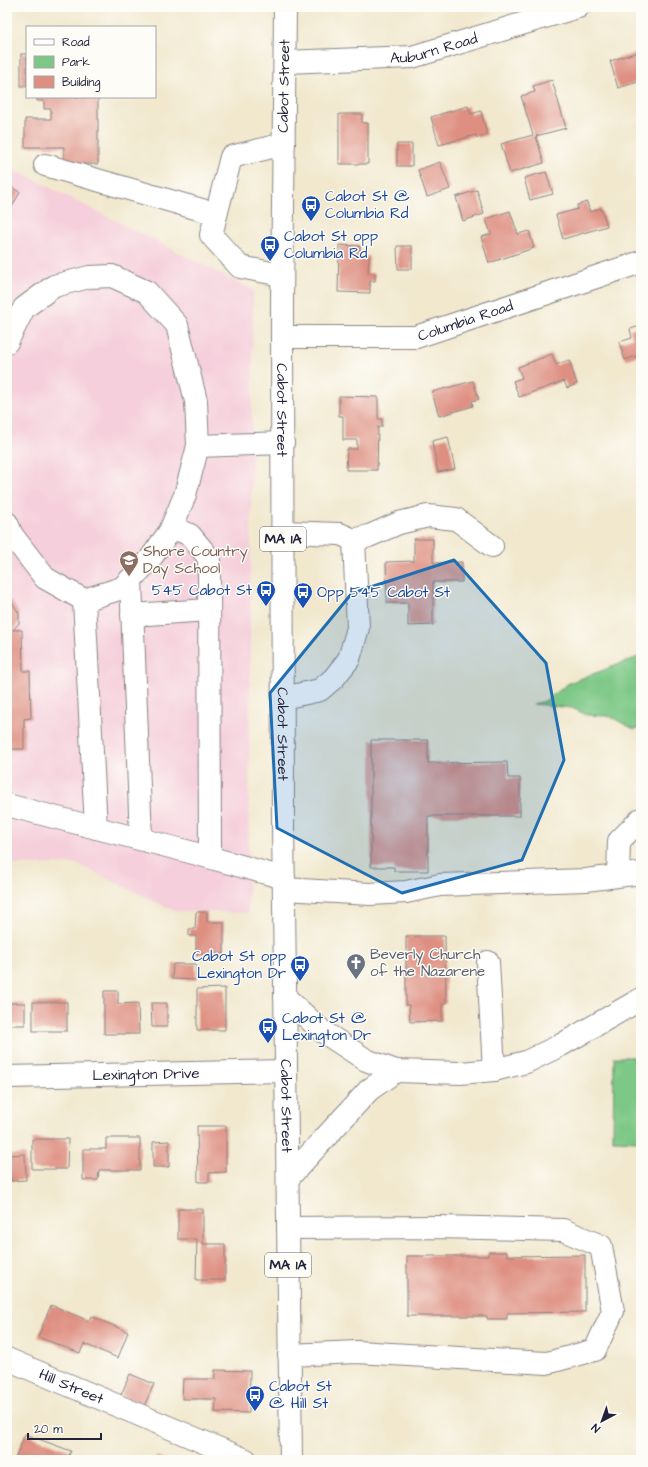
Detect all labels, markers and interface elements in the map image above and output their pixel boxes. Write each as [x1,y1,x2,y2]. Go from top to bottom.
legend [26,26,156,98]
street label: Auburn Road [390,27,480,68]
text: Road [62,34,90,51]
street label: Cabot Street [273,39,295,133]
text: Park [62,54,90,71]
text: Building [62,74,100,92]
place label: Cabot St @ Columbia Rd [325,186,410,224]
bus stop icon: Cabot St @ Columbia Rd [300,194,322,222]
place label: Cabot St opp Columbia Rd [284,226,378,264]
bus stop icon: Cabot St opp Columbia Rd [259,234,281,262]
street label: Columbia Road [415,295,516,346]
street label: Cabot Street [272,363,293,457]
road number: MA 1A [260,527,306,551]
place label: Shore Country Day School [143,541,248,580]
school or university icon: Shore Country Day School [118,549,140,577]
bus stop icon: 545 Cabot St [255,579,277,607]
place label: 545 Cabot St [152,580,252,601]
bus stop icon: Opp 545 Cabot St [292,581,314,609]
place label: Opp 545 Cabot St [317,582,450,603]
street label: Cabot Street [272,687,293,781]
place label: Beverly Church of the Nazarene [370,944,485,982]
place label: Cabot St opp Lexington Dr [192,946,286,985]
church icon: Beverly Church of the Nazarene [345,952,367,980]
bus stop icon: Cabot St opp Lexington Dr [289,954,311,982]
place label: Cabot St @ Lexington Dr [282,1008,371,1047]
bus stop icon: Cabot St @ Lexington Dr [257,1016,279,1044]
street label: Cabot Street [275,1059,298,1153]
street label: Lexington Drive [92,1062,200,1086]
road number: MA 1A [265,1253,311,1277]
street label: Hill Street [36,1363,107,1409]
place label: Cabot St @ Hill St [269,1376,332,1414]
bus stop icon: Cabot St @ Hill St [244,1384,266,1412]
north arrow [582,1401,622,1441]
scale bar [28,1415,101,1441]
text: N [588,1420,603,1436]
text: 20 m [34,1421,63,1438]

